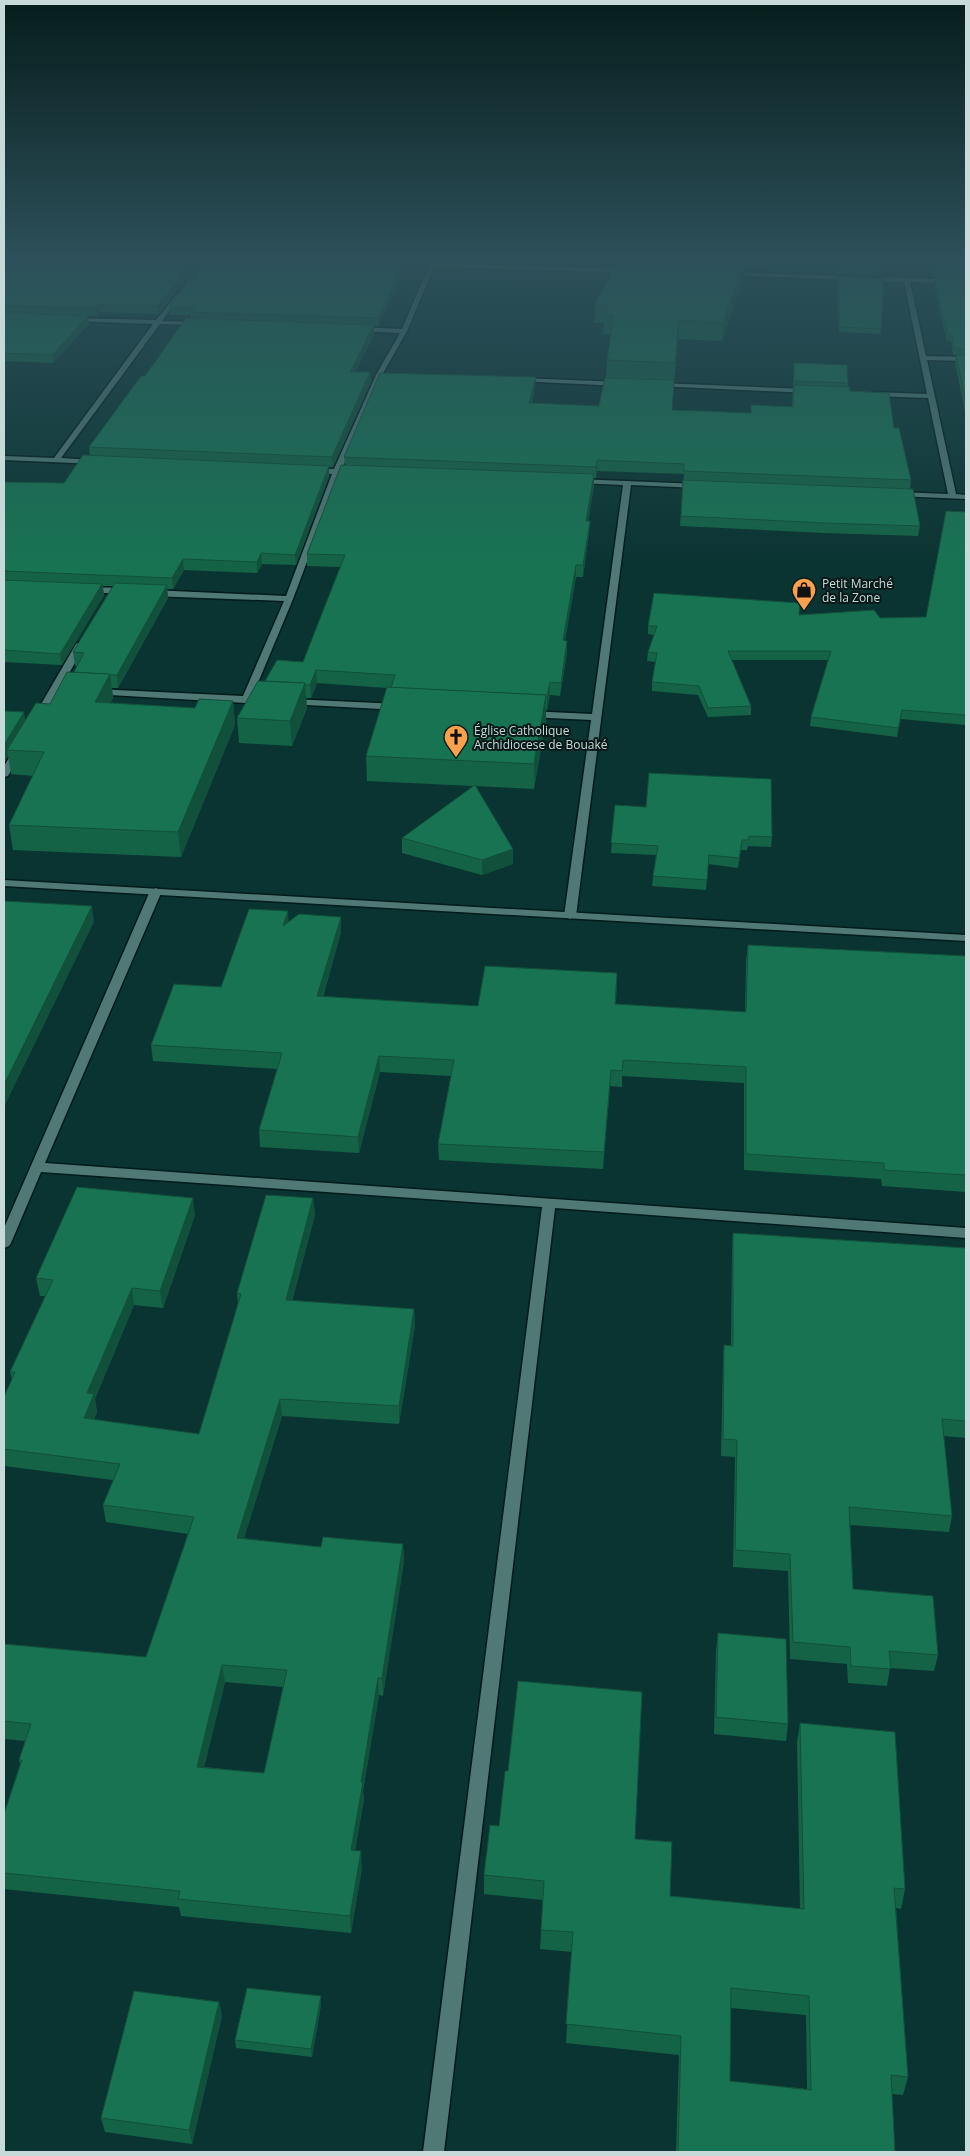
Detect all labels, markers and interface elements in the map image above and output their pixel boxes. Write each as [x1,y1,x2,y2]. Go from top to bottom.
place label: Petit Marché de la Zone [822,575,893,606]
shop icon: Petit Marché de la Zone [791,577,817,611]
place label: Église Catholique Archidiocese de Bouaké [474,722,608,753]
church icon: Église Catholique Archidiocese de Bouaké [443,724,469,758]

